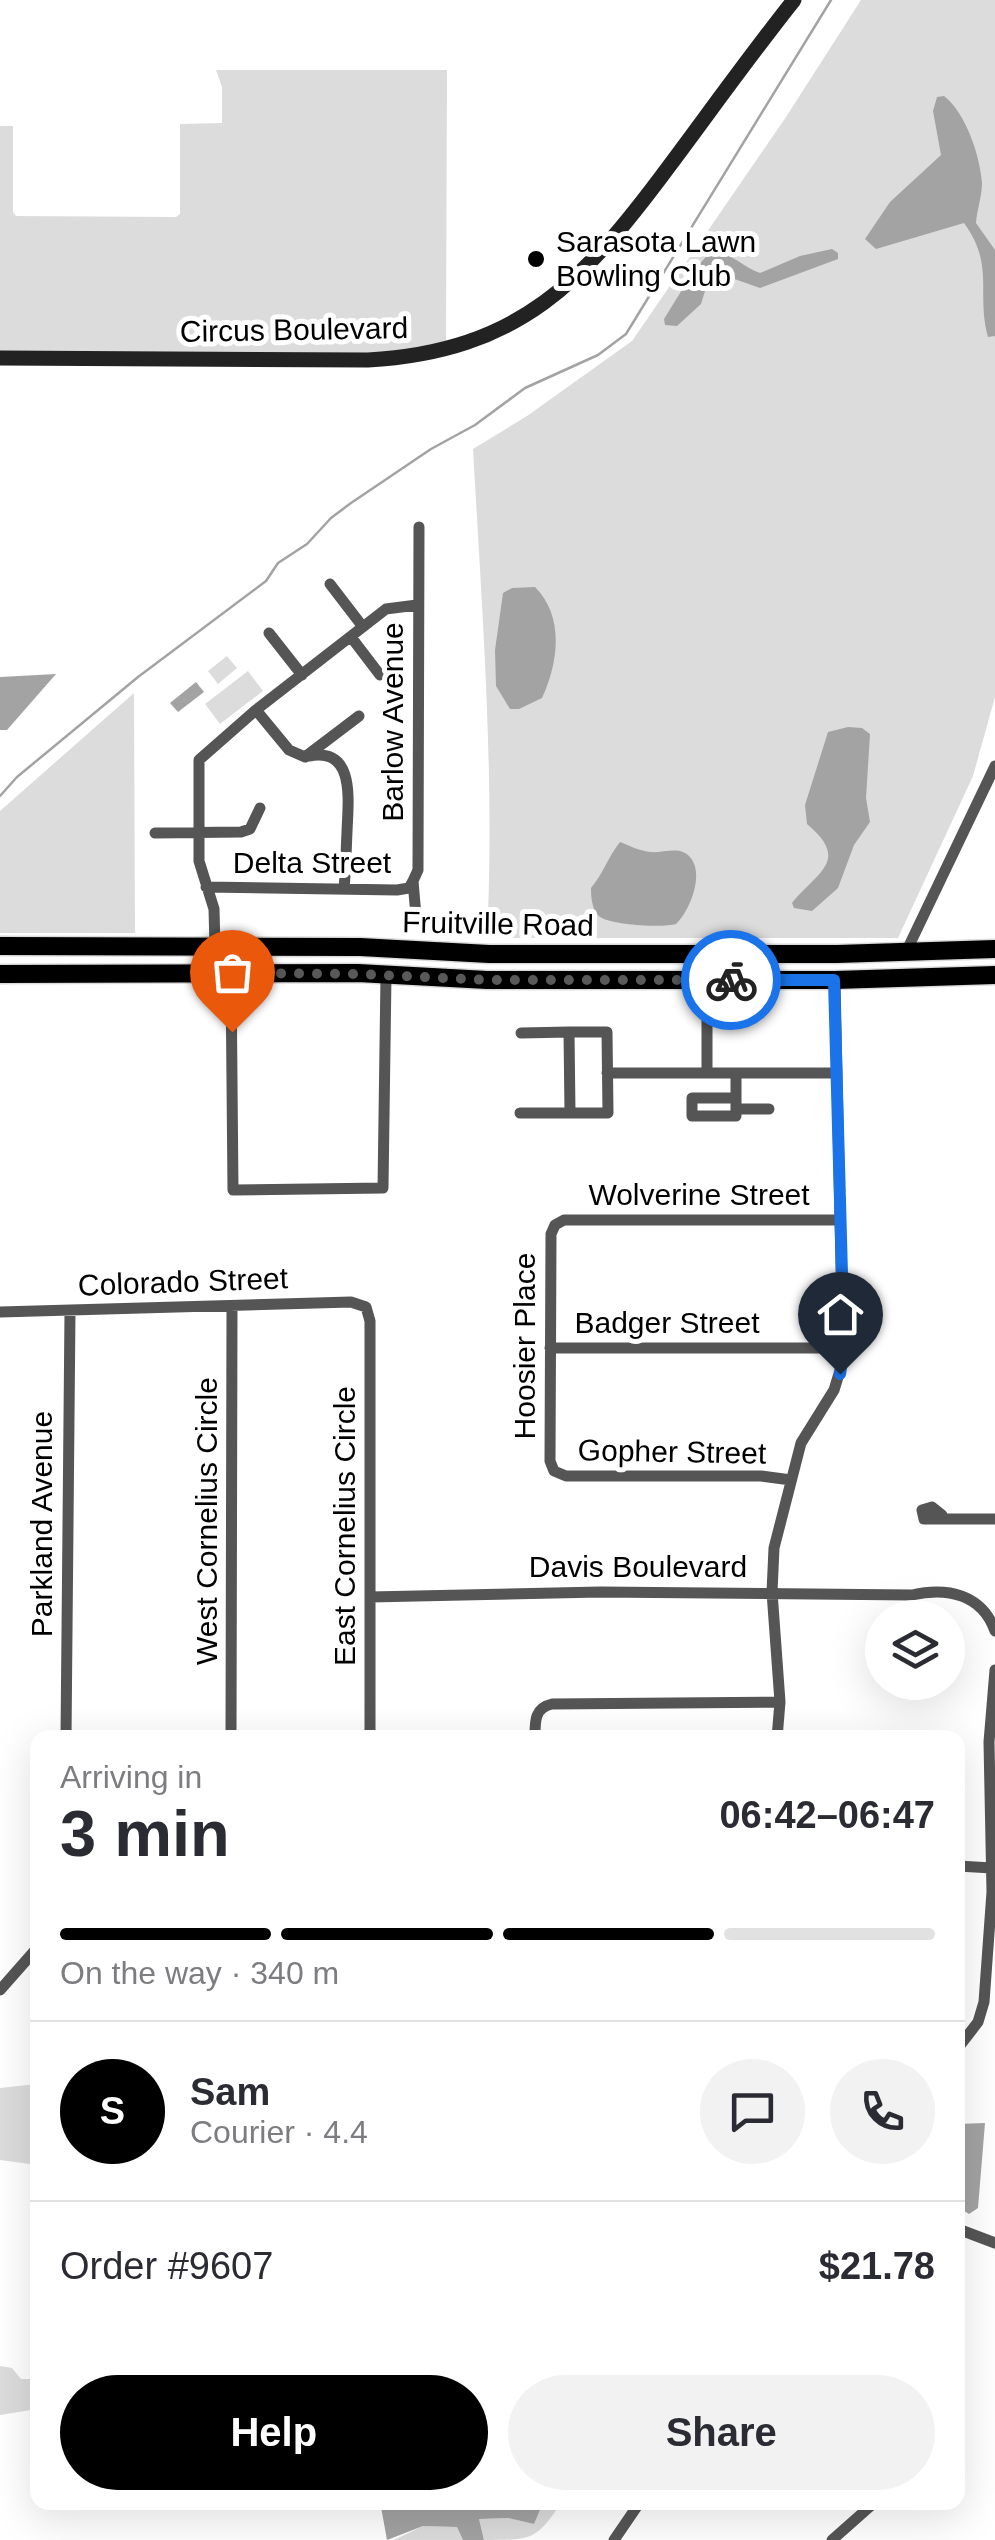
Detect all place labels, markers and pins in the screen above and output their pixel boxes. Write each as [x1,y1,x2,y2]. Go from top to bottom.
place label: Sarasota Lawn Bowling Club [556,225,756,292]
marker: Sarasota Lawn Bowling Club [525,248,547,270]
pin [190,930,275,1033]
pin [798,1272,883,1375]

